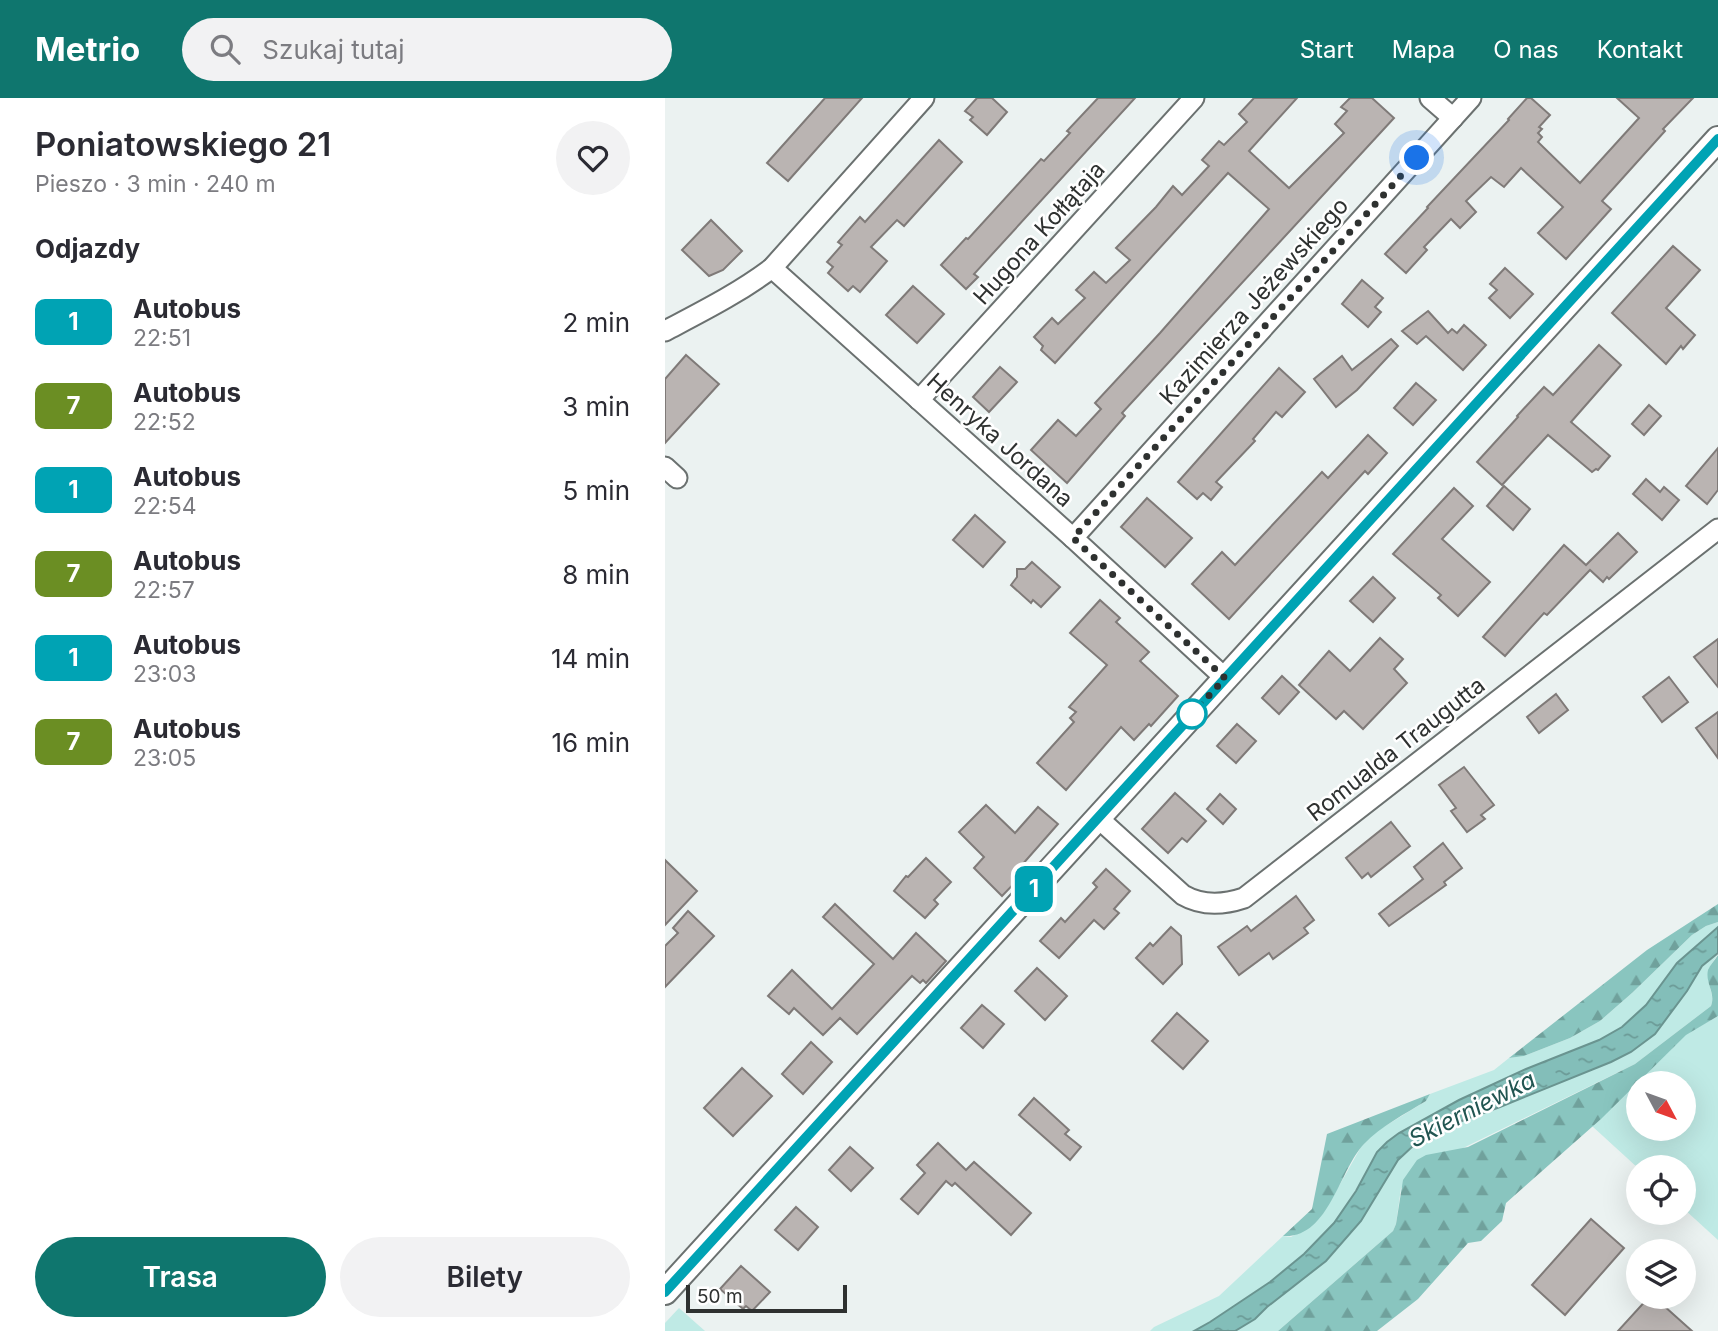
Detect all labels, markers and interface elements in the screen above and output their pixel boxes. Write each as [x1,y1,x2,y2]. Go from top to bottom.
search box [182,18,672,81]
text: Metrio [35,29,140,69]
icon: search [206,30,244,68]
text: Szukaj tutaj [262,34,405,65]
text: Start [1300,35,1354,64]
text: Mapa [1392,35,1455,64]
text: O nas [1493,35,1559,64]
text: Kontakt [1597,35,1683,64]
button: heart [556,121,630,195]
text: Poniatowskiego 21 [35,124,331,164]
your location [1399,140,1434,175]
street label: Hugona Kołłątaja [967,156,1111,310]
text: Pieszo · 3 min · 240 m [35,170,276,198]
street label: Kazimierza Jeżewskiego [1154,192,1354,410]
text: Odjazdy [35,233,140,264]
text: Autobus [133,293,241,324]
text: 1 [68,307,79,336]
text: 2 min [562,307,630,338]
text: 22:51 [133,324,191,352]
street label: Henryka Jordana [921,367,1079,513]
text: Autobus [133,377,241,408]
text: 7 [67,391,80,420]
text: 3 min [562,391,630,422]
text: 22:52 [133,408,196,436]
text: Autobus [133,461,241,492]
text: 1 [68,475,79,504]
text: 5 min [562,475,630,506]
text: 22:54 [133,492,197,520]
text: Autobus [133,545,241,576]
text: 7 [67,559,80,588]
text: 8 min [562,559,630,590]
text: 22:57 [133,576,195,604]
text: Autobus [133,629,241,660]
text: 1 [68,643,79,672]
text: 14 min [551,643,630,674]
text: 23:03 [133,660,197,688]
street label: Romualda Traugutta [1302,671,1490,827]
unlabelled marker [1177,699,1207,729]
text: Autobus [133,713,241,744]
text: 7 [67,727,80,756]
text: 16 min [552,727,630,758]
text: 23:05 [133,744,196,772]
line badge: 1 [1011,866,1057,912]
text: 1 [1029,874,1039,903]
water label: Skierniewka [1404,1065,1540,1153]
north arrow [1626,1071,1696,1141]
map controls [1626,1071,1696,1309]
button: locate [1626,1155,1696,1225]
button: Trasa [35,1237,326,1317]
button: Bilety [340,1237,630,1317]
button: layers [1626,1239,1696,1309]
scale bar [686,1282,847,1314]
text: 50 m [697,1285,743,1308]

